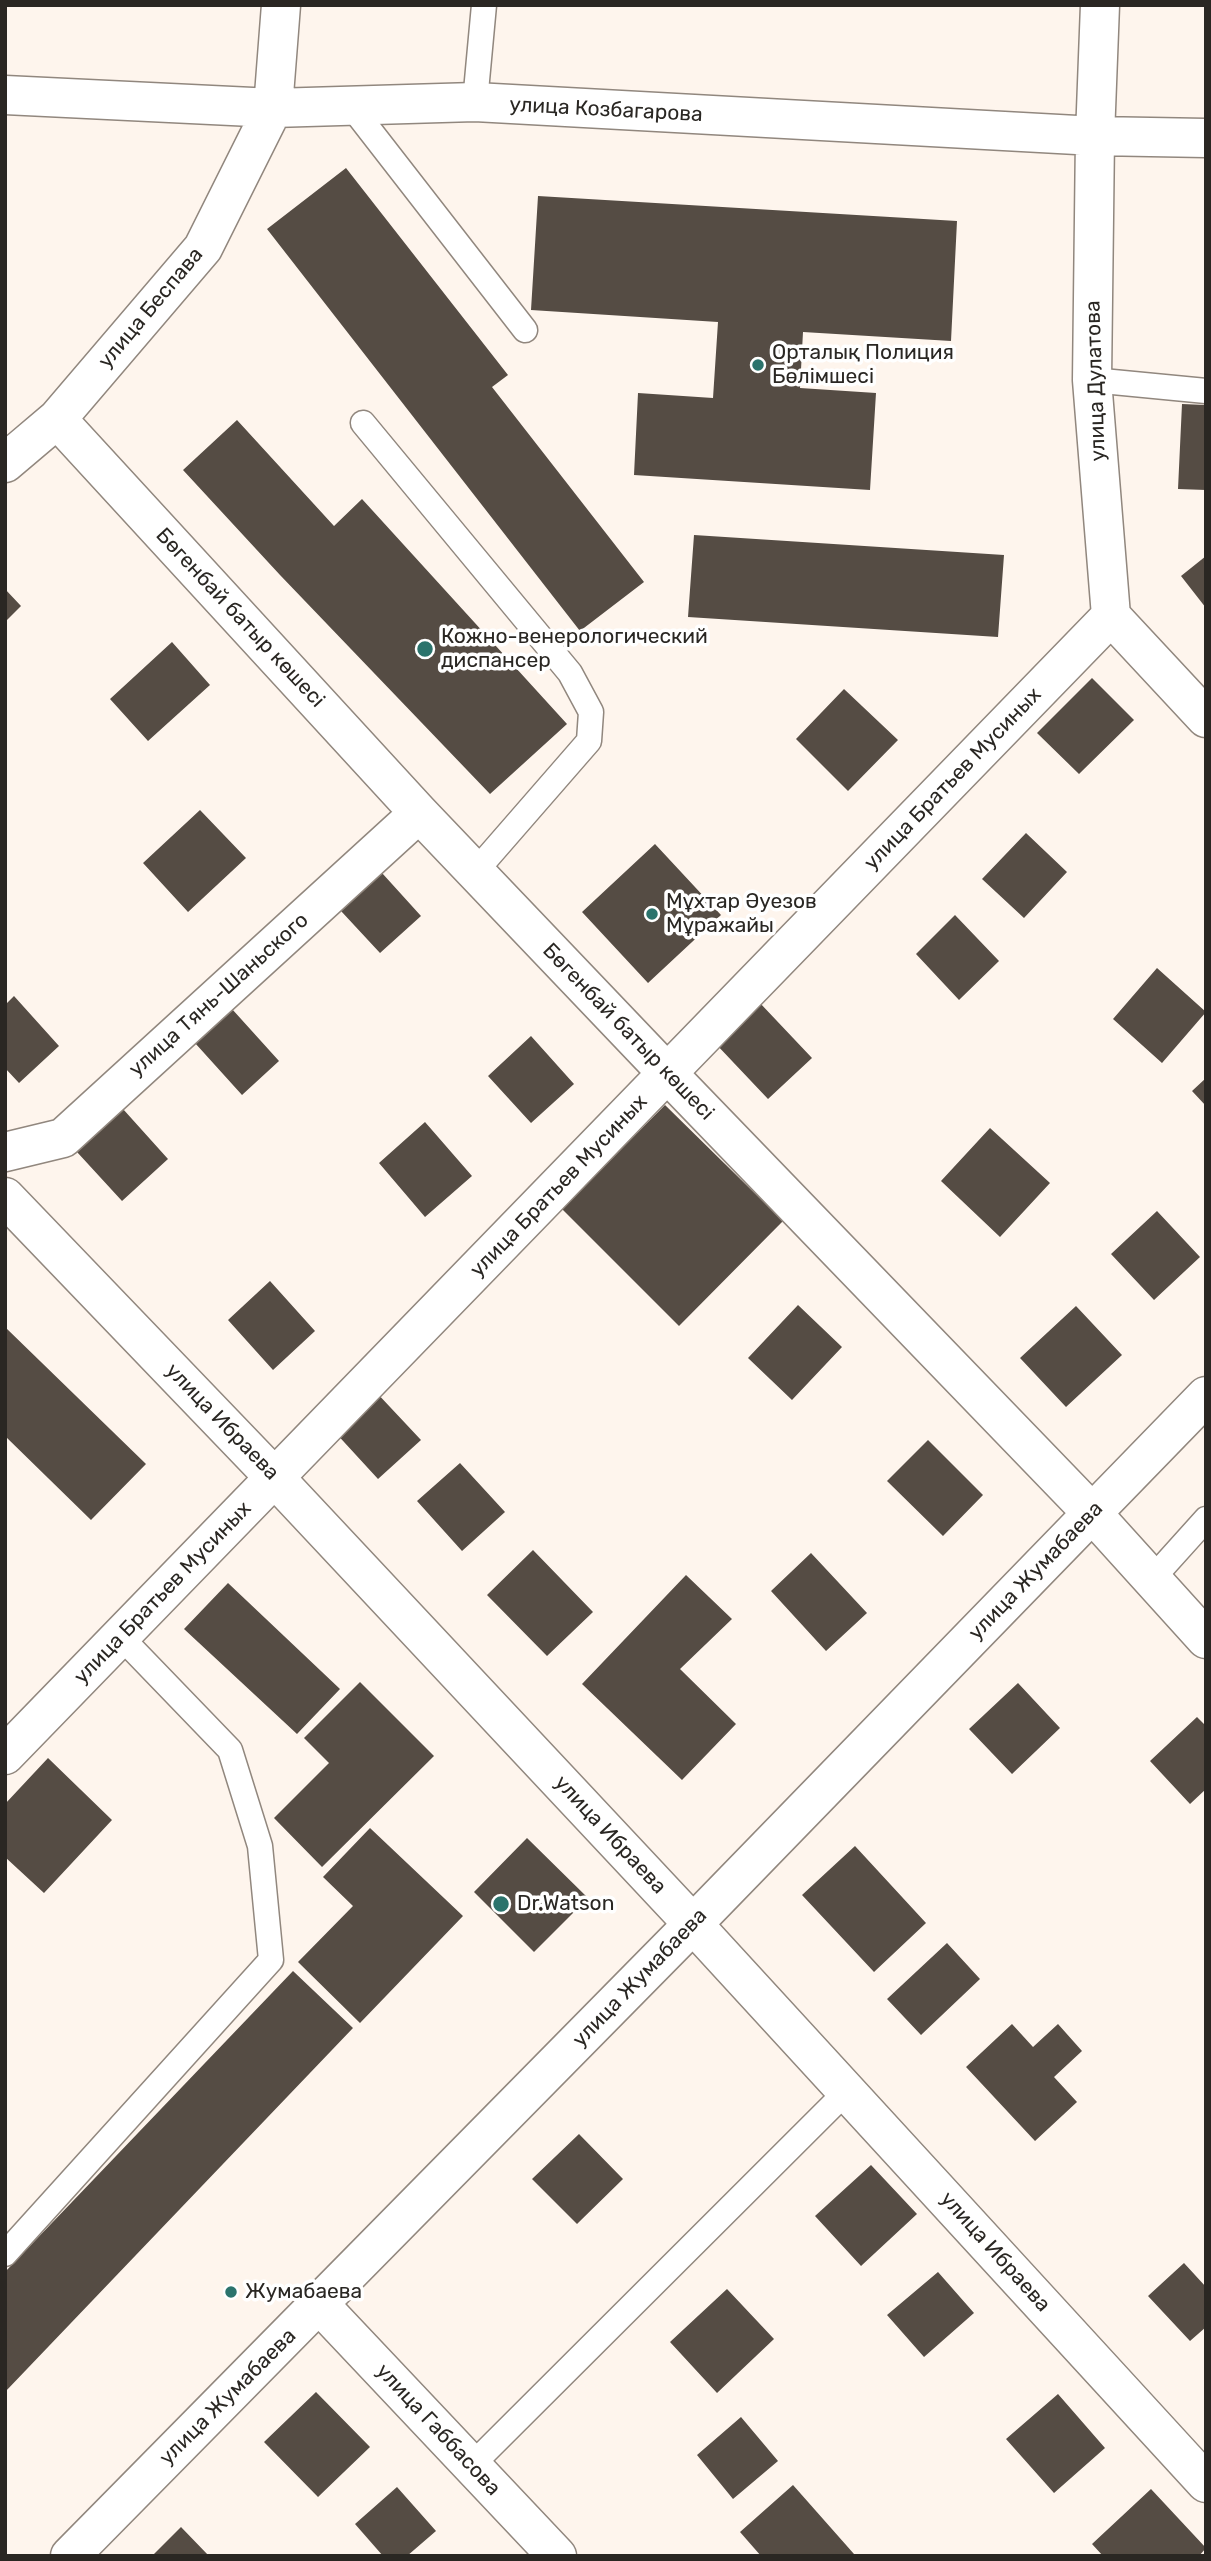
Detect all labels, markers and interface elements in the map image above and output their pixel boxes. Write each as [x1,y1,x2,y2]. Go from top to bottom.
street label: улица Козбагарова [509,92,703,128]
street label: улица Беспава [93,243,209,373]
street label: улица Дулатова [1081,300,1111,462]
place label: Орталық Полиция Бөлімшесі [772,340,954,390]
marker: Орталық Полиция Бөлімшесі [750,357,766,373]
street label: Бөгенбай батыр көшесі [150,523,330,713]
place label: Кожно-венерологический диспансер [441,624,708,674]
marker: Кожно-венерологический диспансер [415,639,435,659]
street label: улица Братьев Мусиных [859,682,1047,876]
place label: Мұхтар Әуезов Мұражайы [666,889,817,939]
marker: Мұхтар Әуезов Мұражайы [644,906,660,922]
street label: улица Тянь-Шаньского [124,908,314,1082]
street label: Бөгенбай батыр көшесі [537,938,719,1126]
street label: улица Братьев Мусиных [465,1089,653,1283]
street label: улица Ибраева [160,1358,284,1486]
street label: улица Братьев Мусиных [69,1496,257,1690]
street label: улица Жумабаева [963,1497,1109,1645]
street label: улица Ибраева [549,1771,671,1899]
place label: Dr.Watson [517,1891,614,1917]
marker: Dr.Watson [491,1894,511,1914]
street label: улица Жумабаева [567,1904,713,2052]
street label: улица Ибраева [935,2187,1055,2317]
place label: Жумабаева [245,2279,362,2305]
marker: Жумабаева [223,2284,239,2300]
street label: улица Жумабаева [154,2323,302,2471]
street label: улица Габбасова [370,2359,506,2501]

